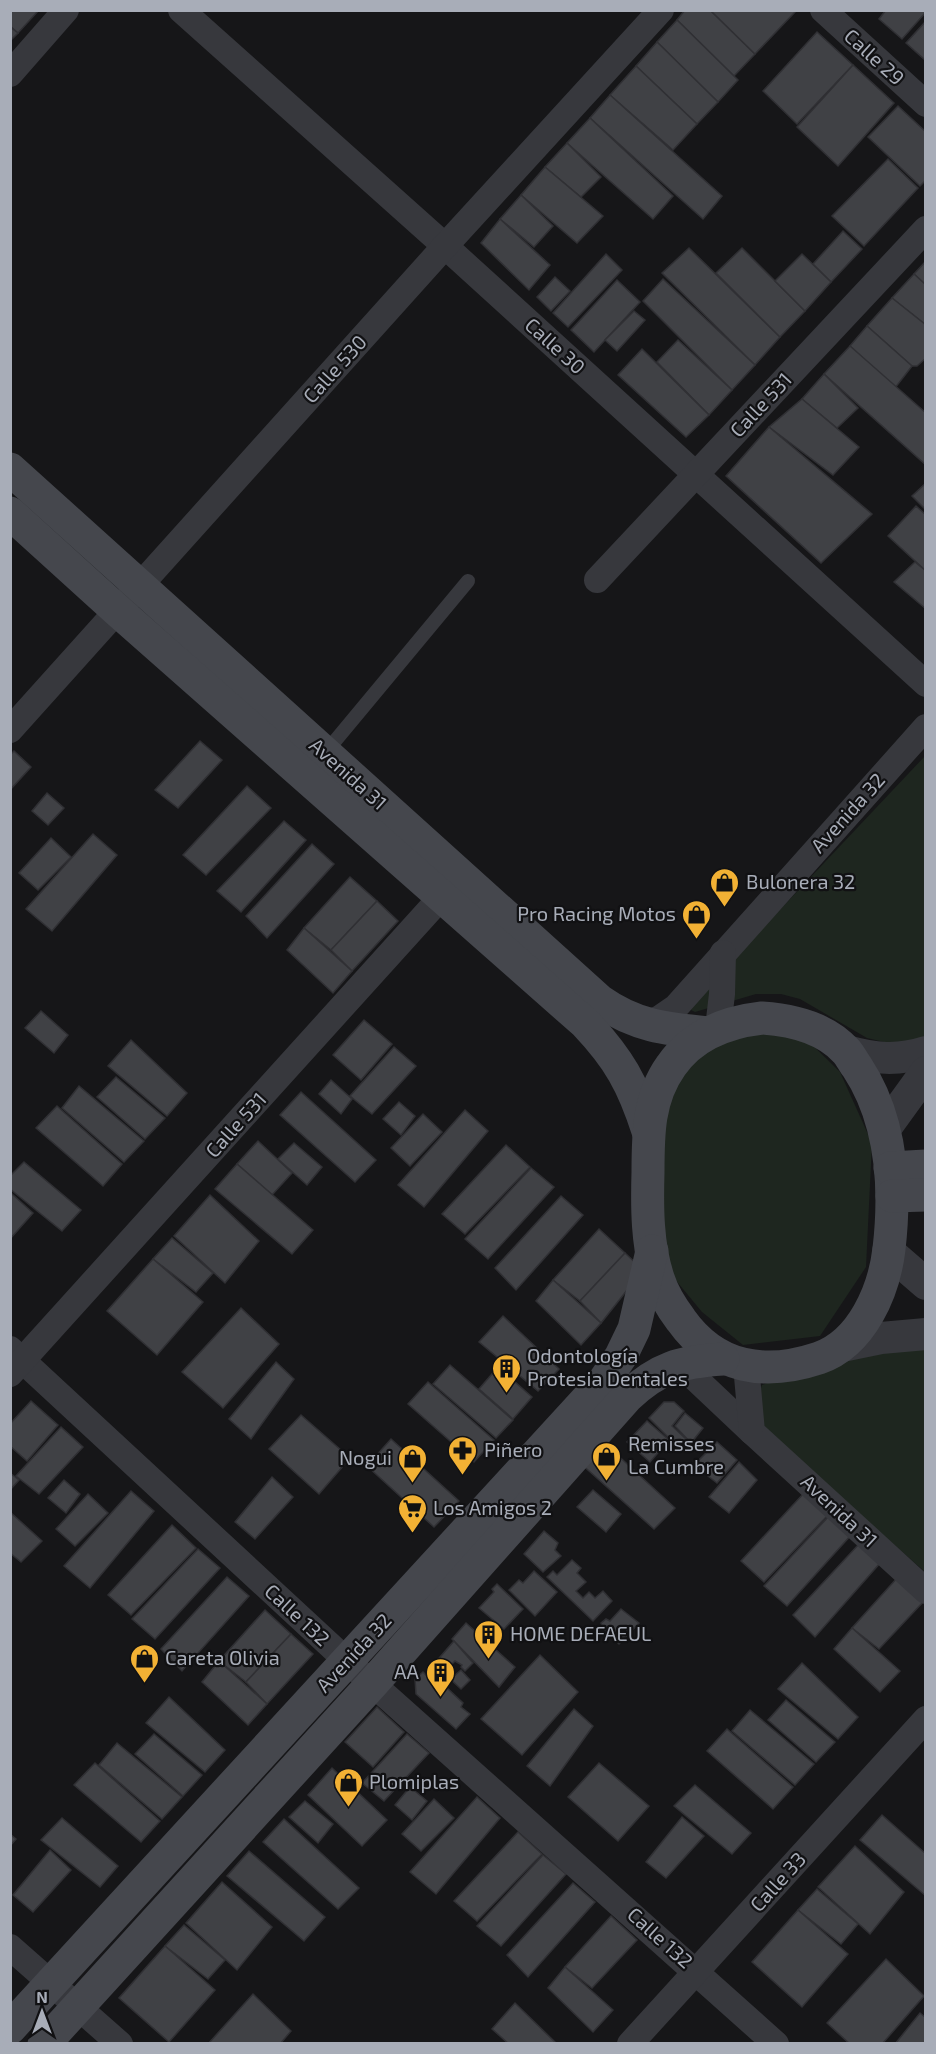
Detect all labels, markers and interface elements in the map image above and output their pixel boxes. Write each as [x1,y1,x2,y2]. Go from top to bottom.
street label: Calle 29 [840,23,910,89]
street label: Calle 30 [521,312,591,378]
street label: Calle 530 [297,329,371,407]
street label: Calle 531 [724,367,796,441]
street label: Avenida 31 [305,732,392,814]
street label: Avenida 32 [805,767,889,857]
shop icon: Bulonera 32 [709,866,741,908]
place label: Bulonera 32 [746,869,855,893]
shop icon: Pro Racing Motos [681,898,713,940]
place label: Pro Racing Motos [517,901,676,925]
street label: Calle 531 [200,1087,271,1162]
place label: Odontología Protesia Dentales [527,1343,688,1390]
building icon: Odontología Protesia Dentales [490,1352,522,1394]
place label: Remisses La Cumbre [628,1431,724,1478]
pharmacy icon: Piñero [447,1434,479,1476]
place label: Piñero [484,1437,542,1461]
shop icon: Remisses La Cumbre [591,1440,623,1482]
shop icon: Nogui [397,1442,429,1484]
place label: Nogui [339,1445,392,1469]
street label: Avenida 31 [796,1469,883,1552]
supermarket icon: Los Amigos 2 [396,1492,428,1534]
place label: Los Amigos 2 [433,1495,552,1519]
street label: Calle 132 [260,1578,335,1650]
street label: Avenida 32 [311,1608,396,1697]
building icon: HOME DEFAEUL [473,1618,505,1660]
place label: HOME DEFAEUL [510,1621,651,1645]
shop icon: Careta Olivia [128,1642,160,1684]
place label: Careta Olivia [165,1645,280,1669]
building icon: AA [424,1656,456,1698]
place label: AA [394,1659,420,1683]
shop icon: Plomiplas [332,1766,364,1808]
place label: Plomiplas [369,1769,459,1793]
street label: Calle 33 [744,1847,810,1916]
street label: Calle 132 [623,1902,698,1973]
north arrow [12,1982,72,2042]
text: N [36,1987,48,2006]

